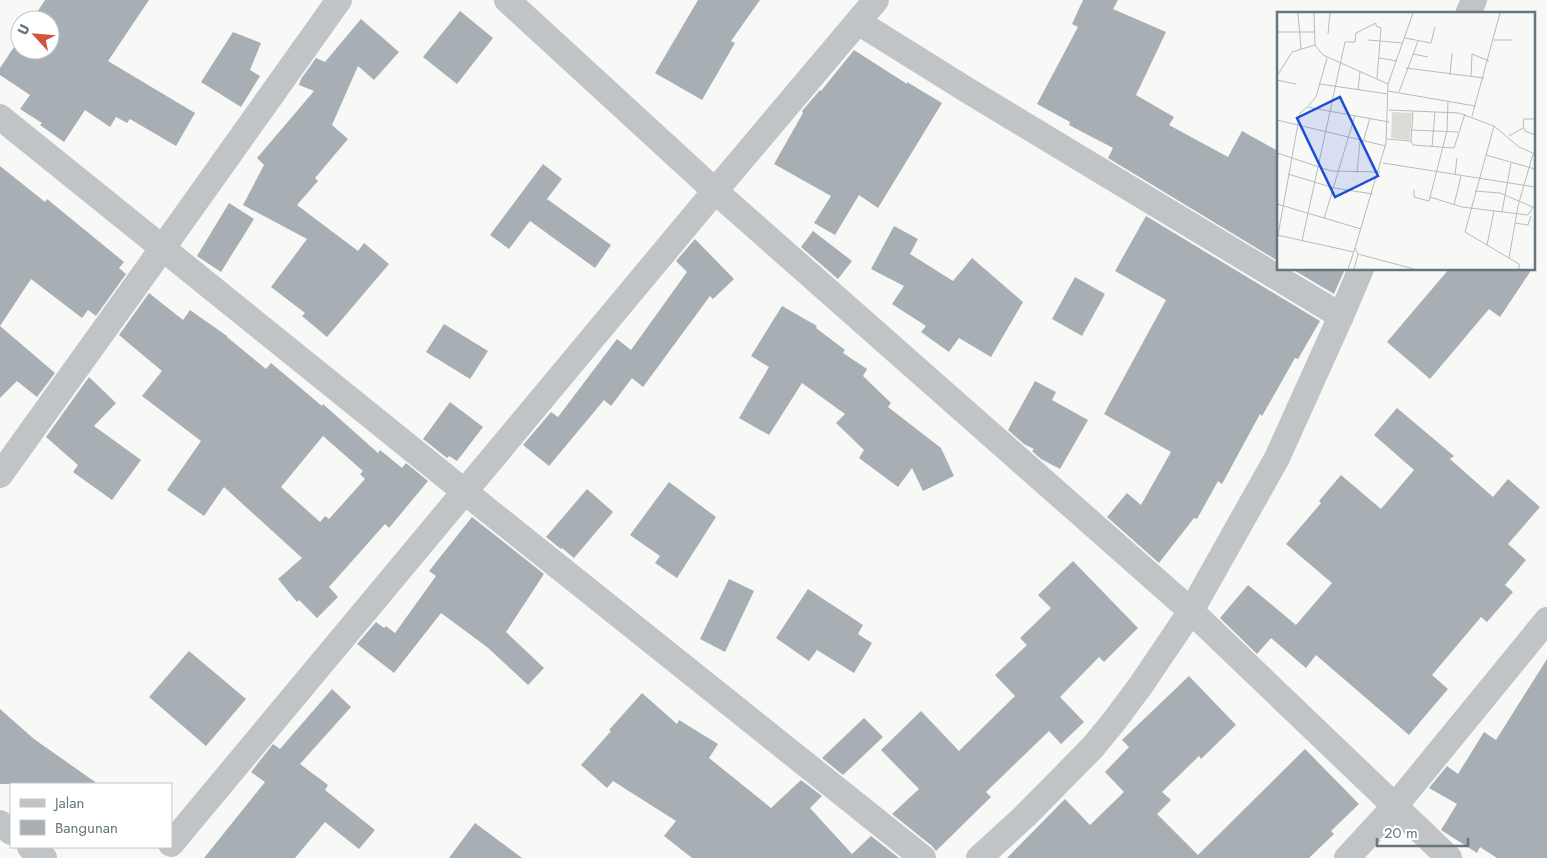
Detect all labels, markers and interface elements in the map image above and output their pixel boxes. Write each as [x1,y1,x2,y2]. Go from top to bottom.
north arrow [10,10,60,60]
inset map [1277,12,1534,270]
text: U [12,21,34,38]
legend [10,783,172,848]
text: Jalan [53,792,84,814]
scale bar [1377,816,1468,848]
text: Bangunan [55,817,118,839]
text: 20 m [1384,822,1418,844]

